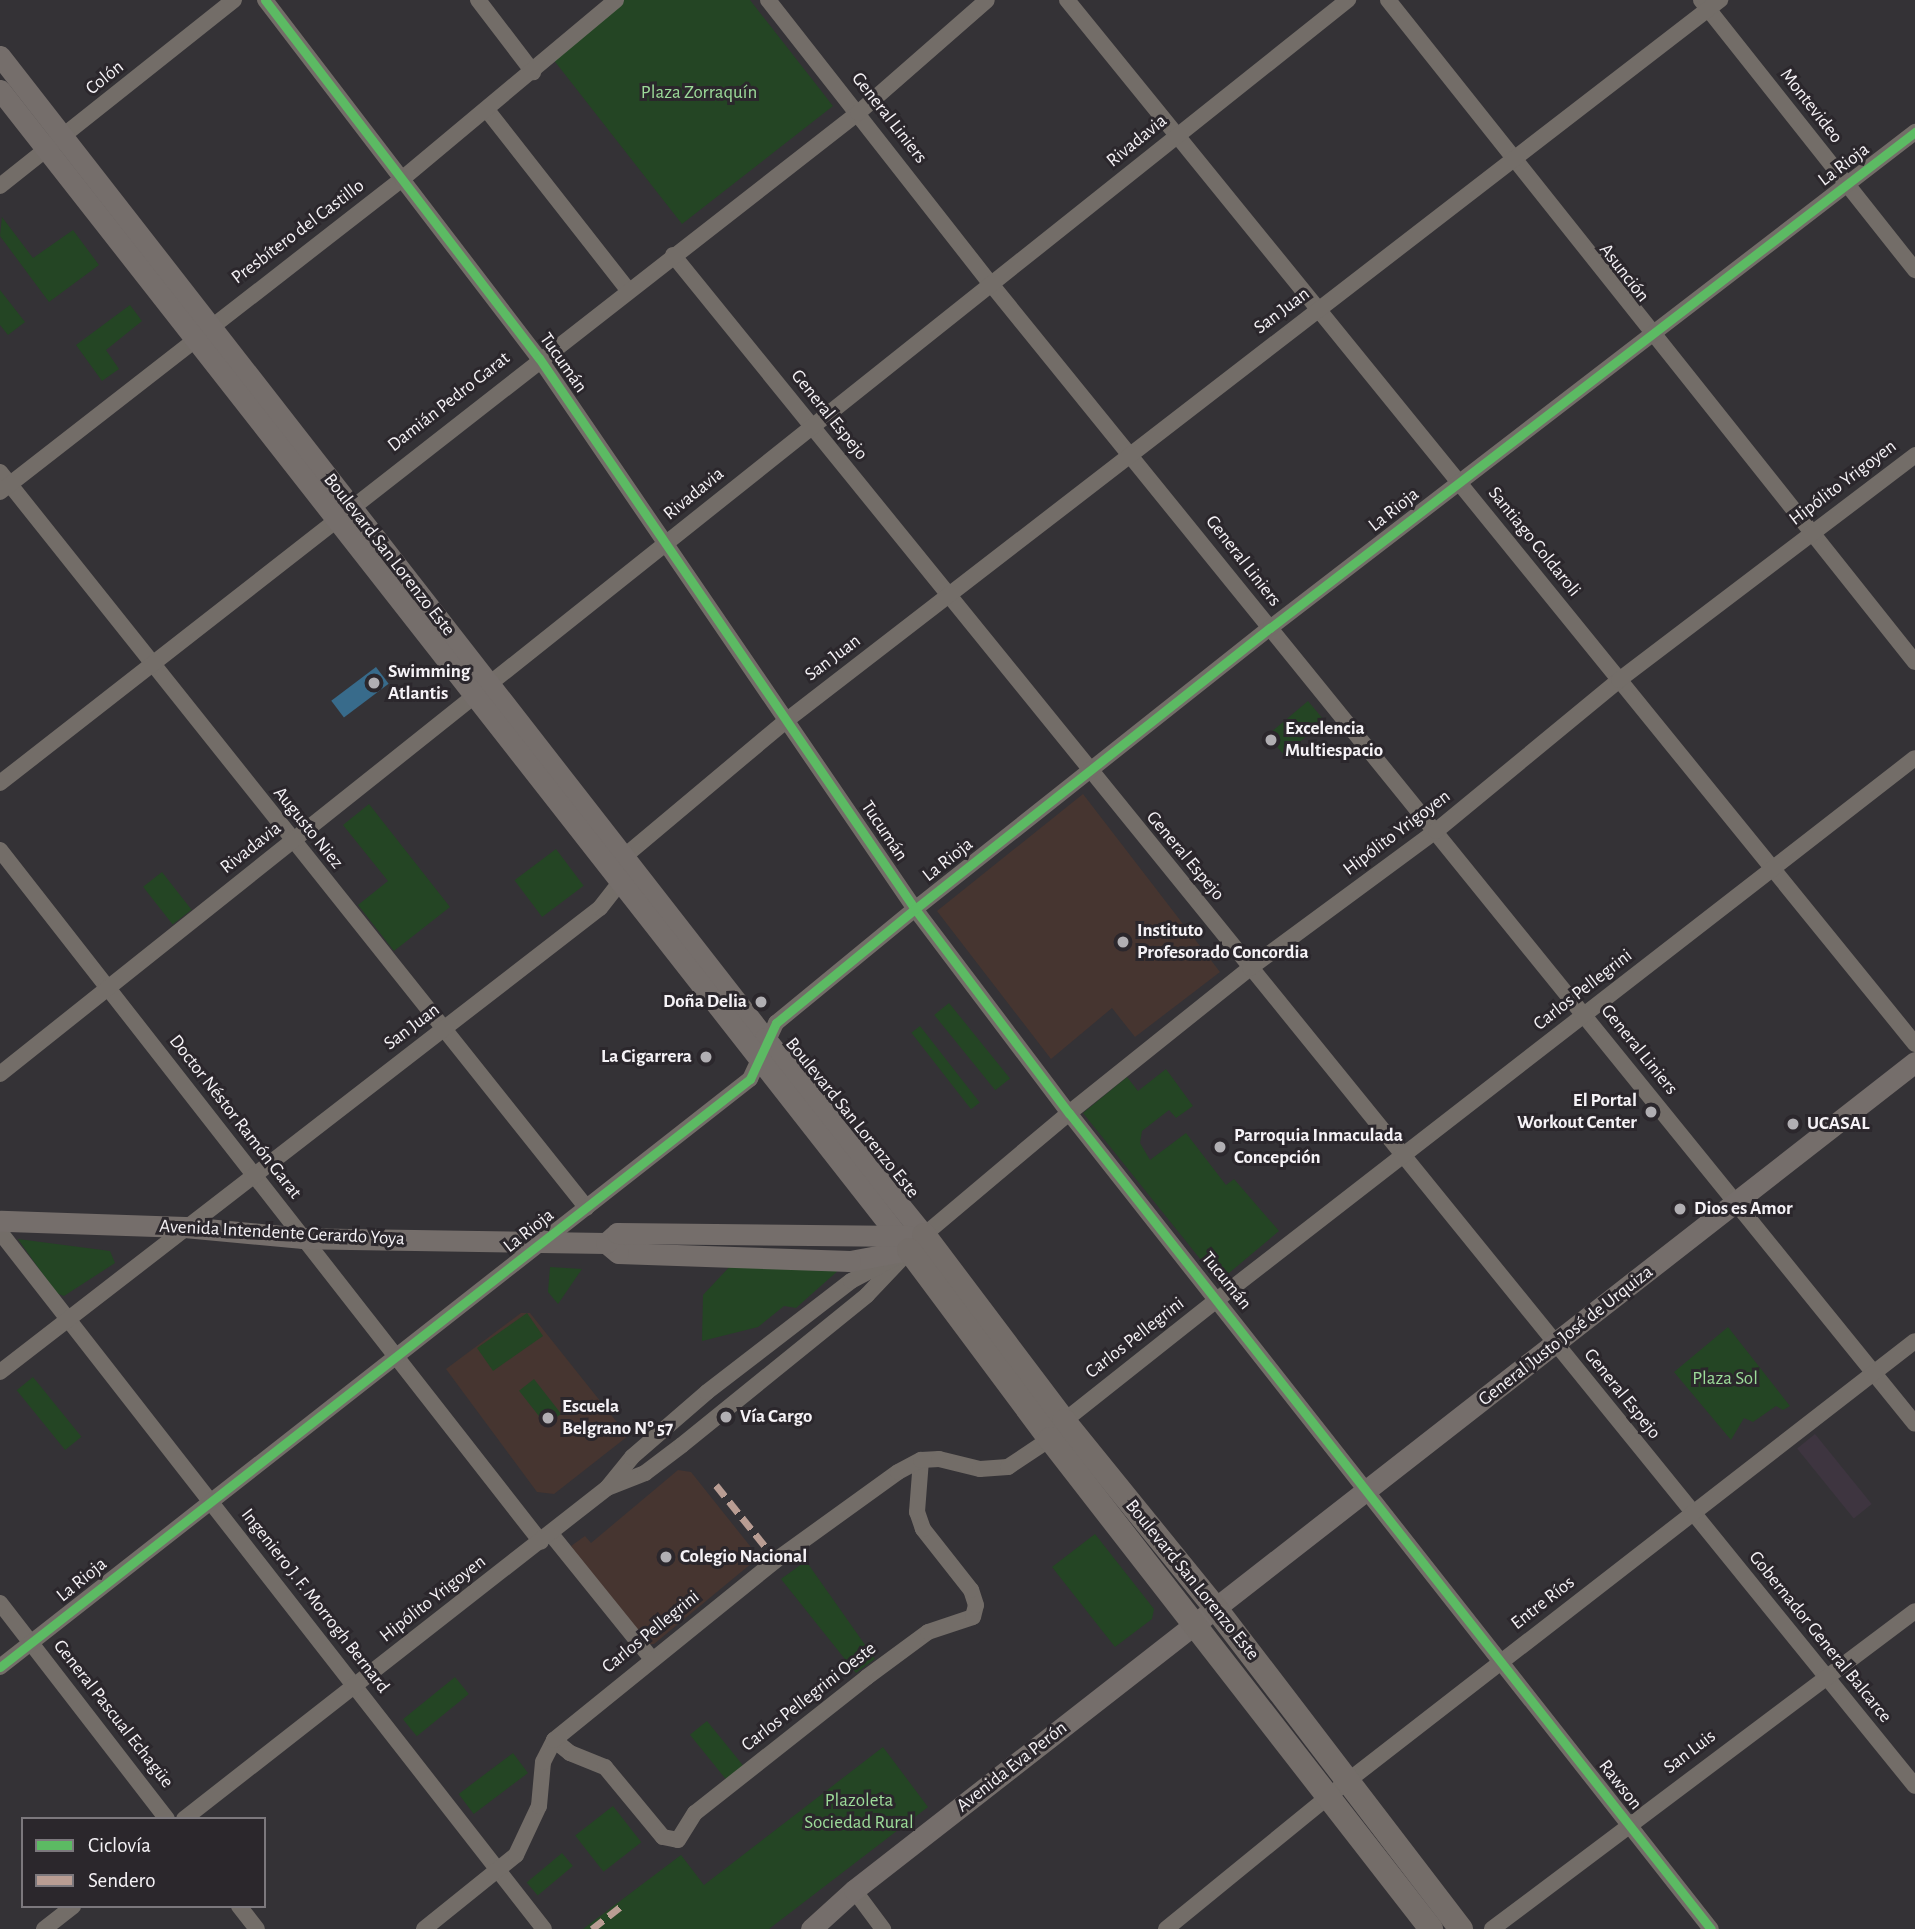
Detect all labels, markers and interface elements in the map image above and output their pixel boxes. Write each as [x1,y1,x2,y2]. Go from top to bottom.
street label: Colón [81,56,129,100]
street label: Montevideo [1775,64,1847,148]
street label: General Liniers [846,68,932,168]
park label: Plaza Zorraquín [641,82,757,104]
street label: Rivadavia [1102,110,1172,172]
street label: La Rioja [1814,138,1874,192]
street label: Presbítero del Castillo [227,175,369,289]
street label: Asunción [1594,239,1654,307]
street label: San Juan [1250,283,1314,339]
street label: Tucumán [534,329,592,397]
street label: Damián Pedro Garat [383,347,515,457]
street label: General Espejo [786,365,872,465]
street label: Hipólito Yrigoyen [1785,435,1901,531]
street label: Rivadavia [659,463,729,525]
street label: Boulevard San Lorenzo Este [318,469,460,641]
street label: Santiago Coldaroli [1483,482,1585,602]
street label: La Rioja [1364,483,1424,537]
street label: General Liniers [1200,511,1286,611]
street label: San Juan [801,630,865,686]
place label: Swimming Atlantis [388,661,470,705]
marker: Swimming Atlantis [366,675,382,691]
place label: Excelencia Multiespacio [1285,718,1383,762]
marker: Excelencia Multiespacio [1263,732,1279,748]
street label: Augusto Niez [268,782,348,874]
street label: Hipólito Yrigoyen [1339,785,1455,881]
street label: Tucumán [856,796,912,866]
street label: General Espejo [1141,807,1229,905]
street label: Rivadavia [216,817,286,879]
street label: La Rioja [918,833,978,887]
place label: Instituto Profesorado Concordia [1137,920,1309,964]
marker: Instituto Profesorado Concordia [1115,934,1131,950]
street label: Carlos Pellegrini [1529,944,1637,1036]
place label: Doña Delia [663,991,747,1013]
marker: Doña Delia [753,994,769,1010]
street label: San Juan [380,999,444,1055]
street label: General Liniers [1596,1000,1682,1100]
street label: Doctor Néstor Ramón Garat [164,1030,306,1204]
street label: Boulevard San Lorenzo Este [780,1033,924,1203]
place label: La Cigarrera [601,1046,692,1068]
marker: La Cigarrera [698,1049,714,1065]
place label: El Portal Workout Center [1517,1090,1637,1134]
marker: El Portal Workout Center [1643,1104,1659,1120]
place label: UCASAL [1807,1113,1869,1135]
marker: UCASAL [1785,1116,1801,1132]
place label: Parroquia Inmaculada Concepción [1234,1125,1403,1169]
marker: Parroquia Inmaculada Concepción [1212,1139,1228,1155]
place label: Dios es Amor [1694,1198,1793,1220]
marker: Dios es Amor [1672,1201,1688,1217]
street label: La Rioja [499,1204,559,1258]
street label: Avenida Intendente Gerardo Yoya [159,1215,405,1251]
street label: Tucumán [1196,1247,1256,1315]
street label: General Justo José de Urquiza [1474,1261,1658,1411]
street label: Carlos Pellegrini [1081,1292,1189,1384]
street label: General Espejo [1579,1344,1665,1444]
park label: Plaza Sol [1692,1368,1758,1390]
place label: Escuela Belgrano Nº 57 [562,1396,673,1440]
place label: Vía Cargo [740,1406,812,1428]
marker: Vía Cargo [718,1409,734,1425]
marker: Escuela Belgrano Nº 57 [540,1410,556,1426]
street label: Boulevard San Lorenzo Este [1120,1495,1264,1665]
street label: Ingeniero J. F. Morrogh Bernard [236,1504,394,1698]
place label: Colegio Nacional [680,1546,807,1568]
street label: Gobernador General Balcarce [1744,1547,1896,1727]
marker: Colegio Nacional [658,1549,674,1565]
street label: Hipólito Yrigoyen [375,1550,491,1648]
street label: La Rioja [52,1553,112,1607]
street label: Entre Ríos [1507,1571,1579,1635]
street label: Carlos Pellegrini [598,1586,704,1678]
street label: General Pascual Echagüe [48,1635,178,1793]
street label: Carlos Pellegrini Oeste [737,1637,881,1757]
street label: Avenida Eva Perón [952,1717,1072,1817]
street label: San Luis [1659,1725,1721,1779]
street label: Rawson [1593,1755,1647,1815]
park label: Plazoleta Sociedad Rural [804,1790,914,1834]
legend [21,1817,266,1908]
text: Ciclovía [88,1835,151,1856]
text: Sendero [88,1870,156,1891]

